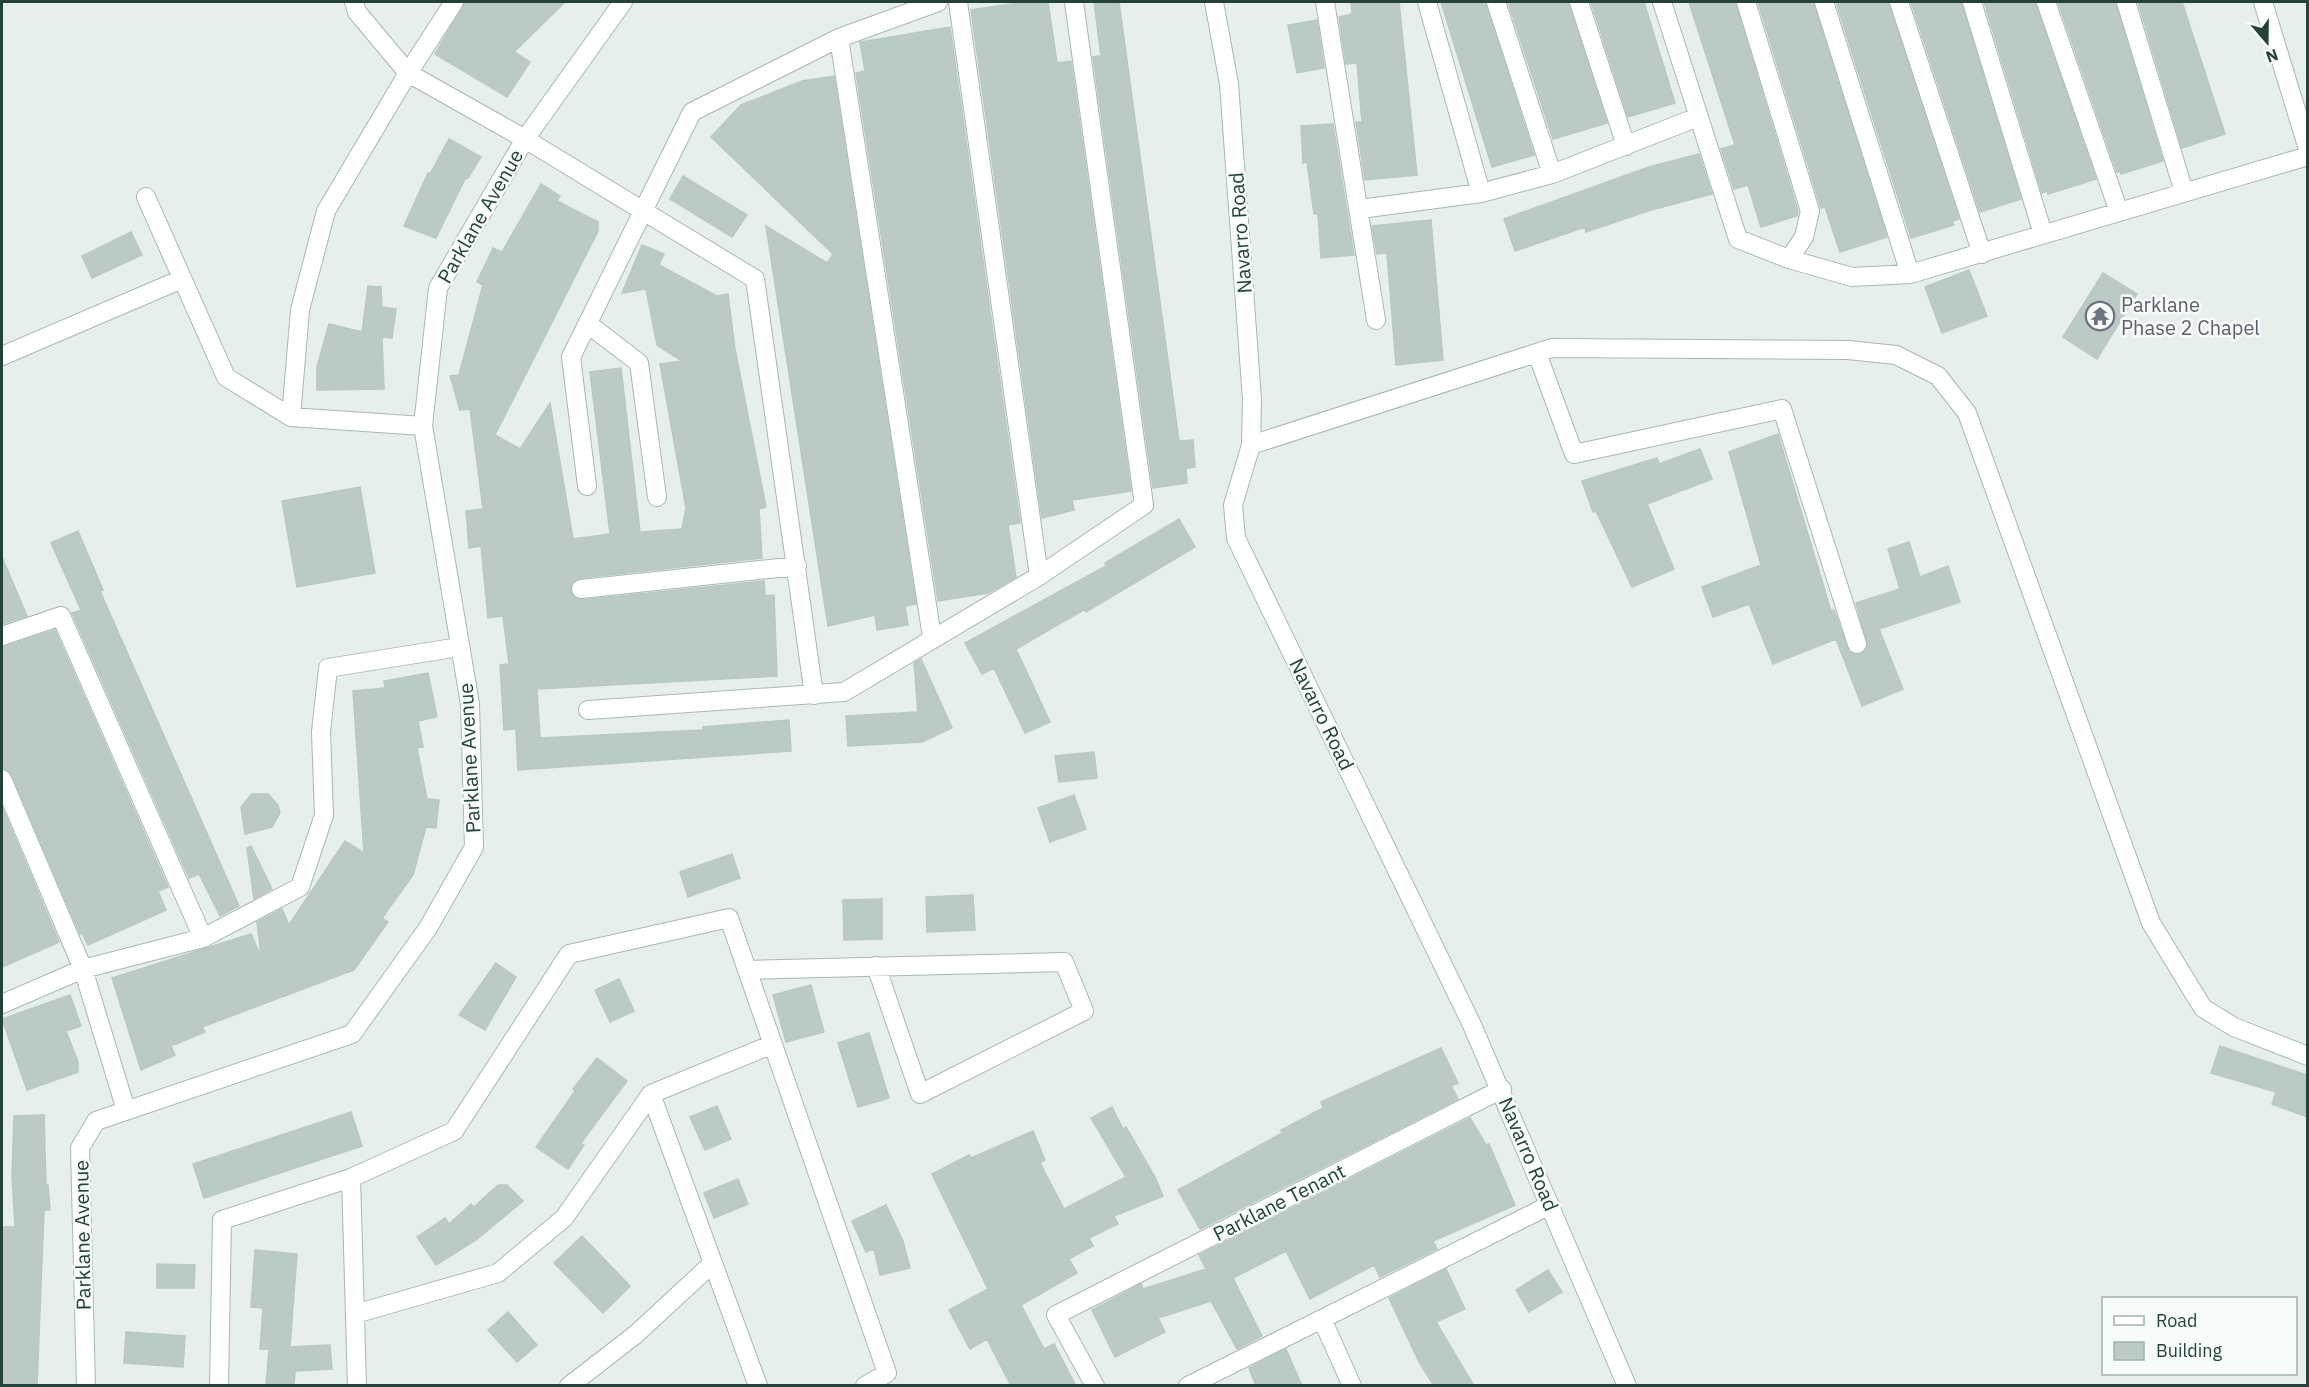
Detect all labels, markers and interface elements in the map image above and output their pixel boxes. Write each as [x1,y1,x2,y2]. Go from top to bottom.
north arrow [2237,12,2297,72]
text: N [2263,45,2281,67]
street label: Parklane Avenue [431,144,529,288]
street label: Navarro Road [1222,171,1258,295]
place label: Parklane Phase 2 Chapel [2121,291,2260,341]
temple icon: Parklane Phase 2 Chapel [2084,300,2116,332]
street label: Navarro Road [1283,653,1361,775]
street label: Parklane Avenue [452,682,486,834]
street label: Navarro Road [1493,1093,1565,1215]
street label: Parklane Tenant [1208,1157,1350,1247]
street label: Parklane Avenue [67,1160,97,1310]
legend [2102,1297,2297,1375]
text: Road [2156,1309,2197,1332]
text: Building [2156,1339,2223,1362]

